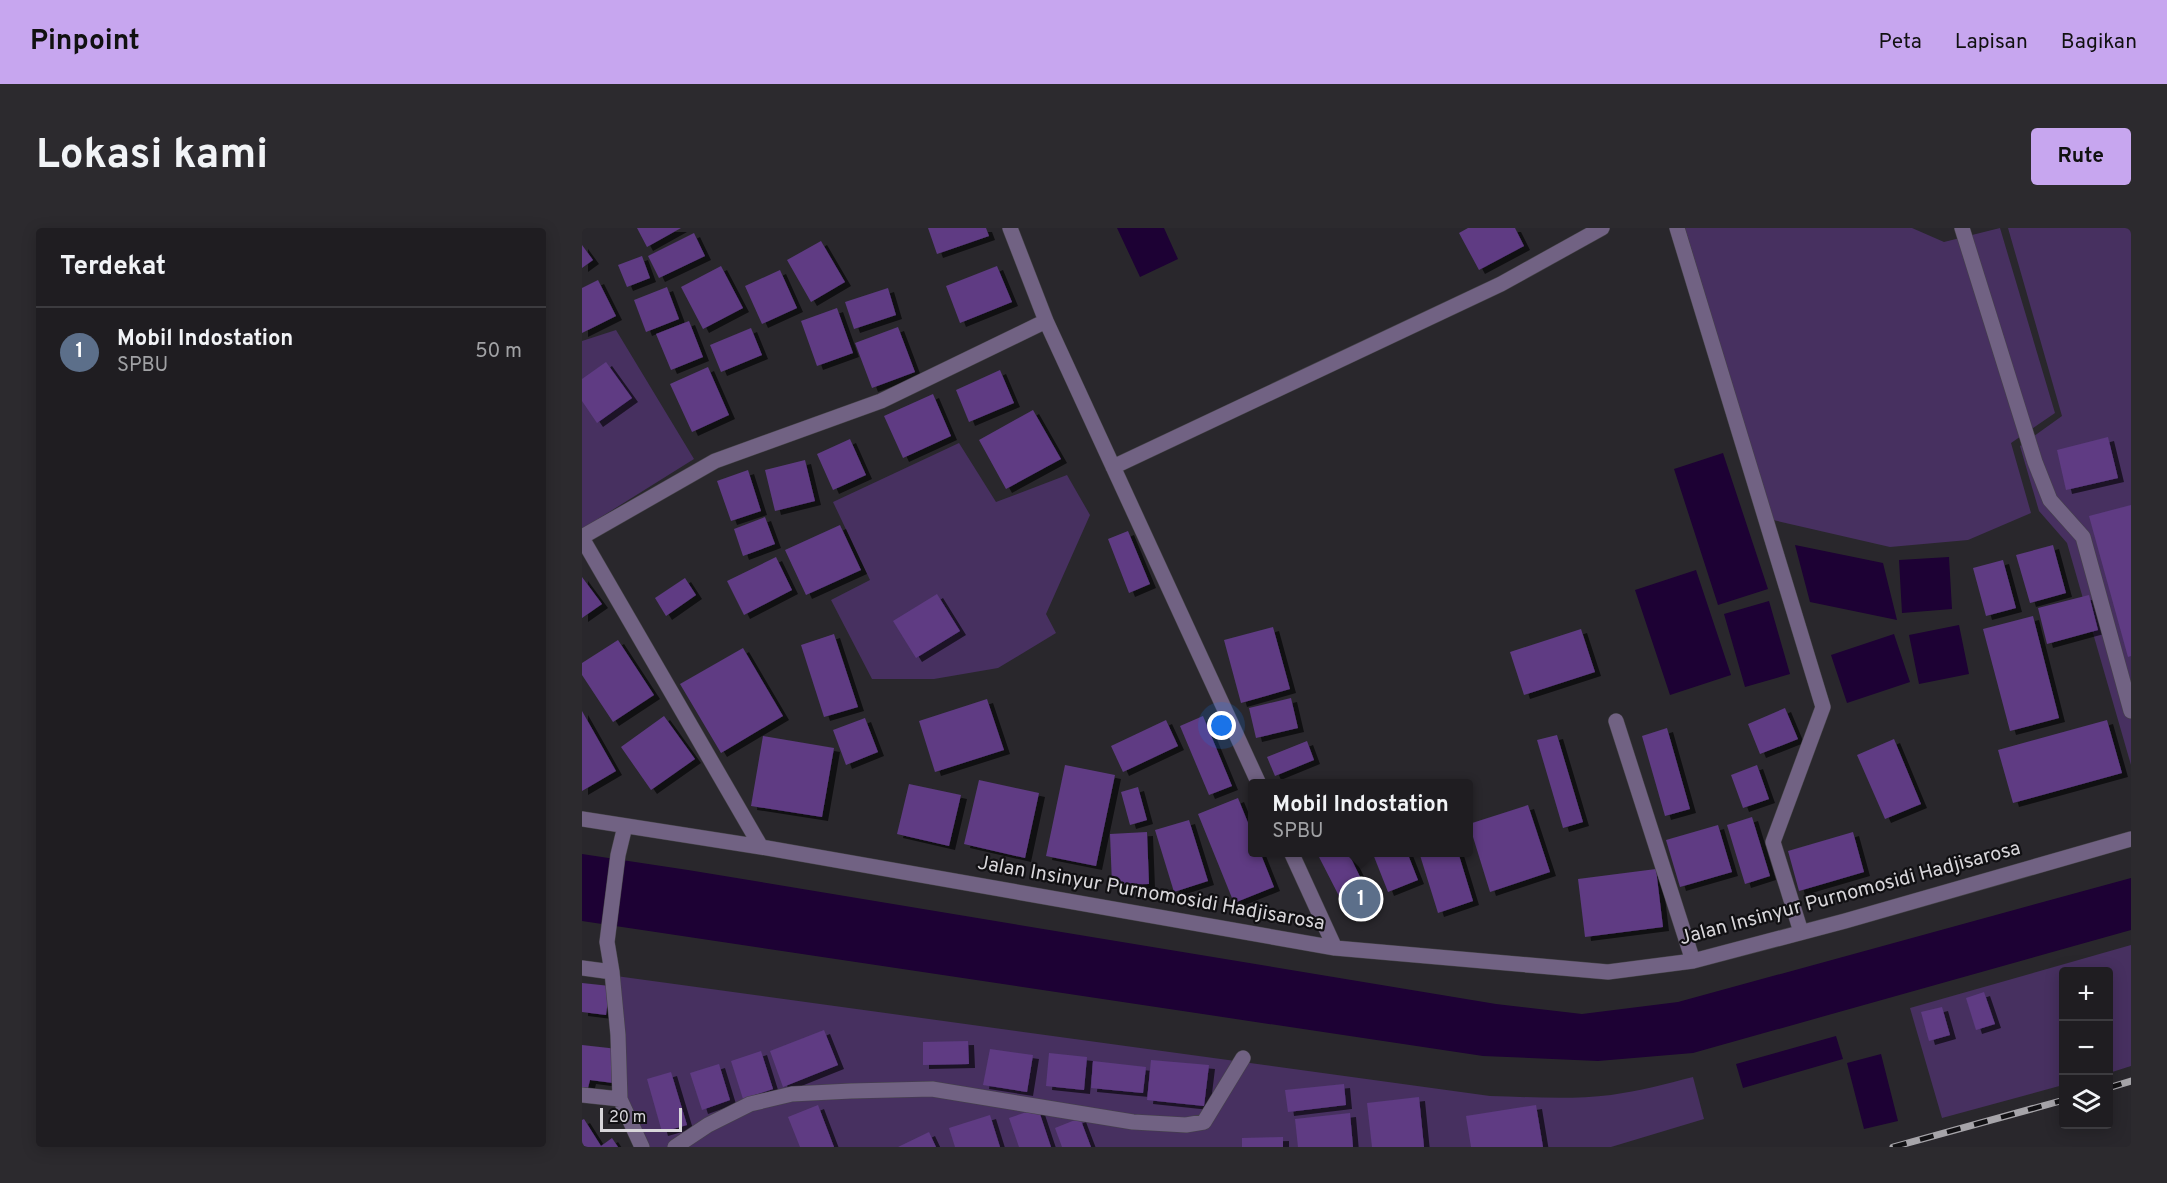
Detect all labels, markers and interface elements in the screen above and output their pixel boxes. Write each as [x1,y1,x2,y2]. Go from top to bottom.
text: Pinpoint [30,24,140,60]
text: Peta [1879,29,1922,56]
text: Lapisan [1955,29,2028,56]
text: Bagikan [2061,29,2137,56]
button: Rute [2031,128,2131,185]
text: Lokasi kami [36,130,268,183]
text: Terdekat [60,251,166,284]
text: Mobil Indostation [117,326,293,353]
text: 1 [76,339,84,365]
text: 50 m [475,339,522,365]
text: SPBU [117,353,168,379]
your location [1207,711,1236,740]
popup [1248,779,1473,857]
text: Mobil Indostation [1272,792,1449,819]
text: SPBU [1272,819,1324,845]
street label: Jalan Insinyur Purnomosidi Hadjisarosa [1677,836,2023,952]
street label: Jalan Insinyur Purnomosidi Hadjisarosa [975,851,1327,937]
pin: 1 [1342,876,1380,922]
map controls [2059,967,2113,1129]
button: + [2059,967,2113,1021]
button: − [2059,1021,2113,1075]
button: layers [2059,1075,2113,1129]
scale bar [600,1105,682,1132]
text: 20 m [609,1108,646,1128]

